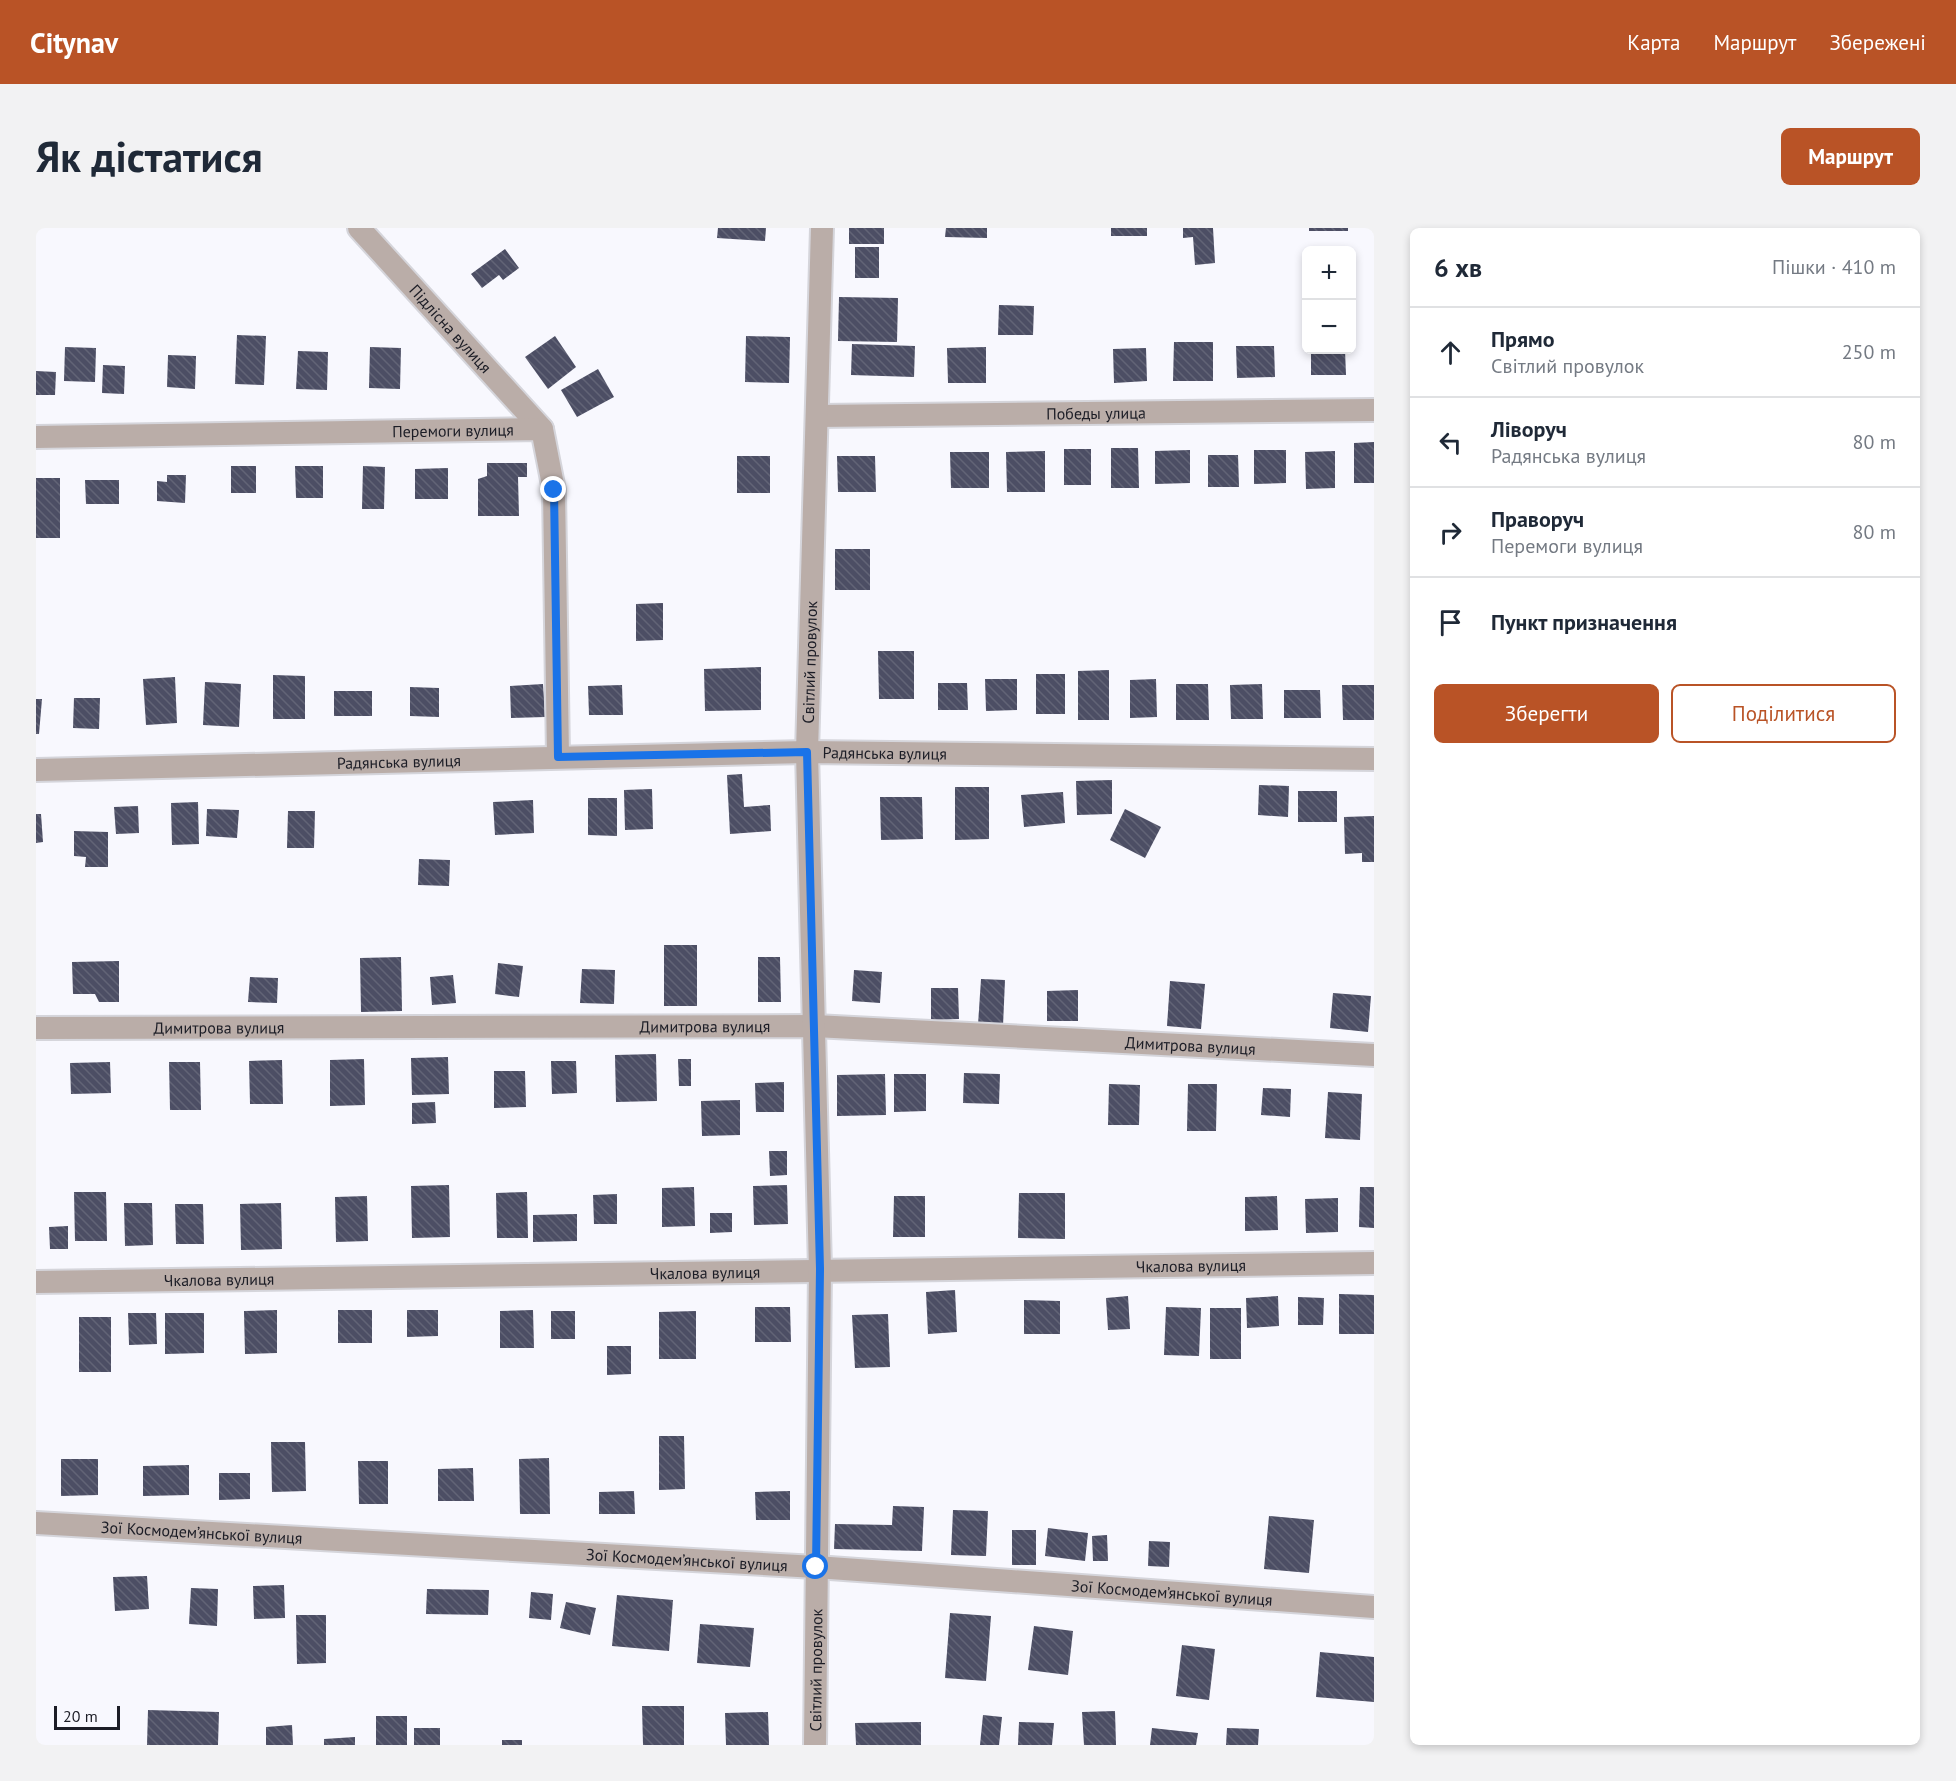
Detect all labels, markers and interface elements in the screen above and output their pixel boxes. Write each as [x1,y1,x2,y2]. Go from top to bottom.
text: Citynav [30,24,118,61]
text: Карта [1627,29,1680,56]
text: Маршрут [1713,29,1796,56]
text: Збережені [1829,29,1926,56]
button: Маршрут [1781,128,1920,185]
text: Як дістатися [36,129,263,184]
map controls [1302,246,1356,354]
button: + [1302,246,1356,300]
text: 6 хв [1434,251,1482,284]
text: Пішки · 410 m [1772,254,1896,280]
street label: Підлісна вулиця [405,280,496,377]
button: − [1302,300,1356,354]
text: Прямо [1491,325,1554,353]
icon: ahead [1434,336,1467,369]
text: 250 m [1842,339,1896,365]
text: Світлий провулок [1491,353,1644,379]
street label: Победы улица [1046,402,1146,424]
text: Ліворуч [1491,415,1567,443]
street label: Перемоги вулиця [392,419,514,441]
icon: left [1434,426,1467,459]
text: 80 m [1853,429,1896,455]
text: Радянська вулиця [1491,443,1646,469]
route end [540,476,566,502]
text: Праворуч [1491,505,1584,533]
icon: right [1434,516,1467,549]
text: 80 m [1853,519,1896,545]
text: Перемоги вулиця [1491,533,1643,559]
street label: Світлий провулок [798,600,821,724]
icon: arrive [1434,606,1467,639]
text: Пункт призначення [1491,608,1677,636]
button: Зберегти [1434,684,1659,743]
button: Поділитися [1671,684,1896,743]
street label: Радянська вулиця [823,742,947,764]
street label: Радянська вулиця [337,750,461,773]
street label: Димитрова вулиця [640,1016,770,1036]
street label: Димитрова вулиця [154,1017,284,1038]
street label: Димитрова вулиця [1125,1032,1256,1059]
street label: Чкалова вулиця [1135,1255,1246,1276]
street label: Чкалова вулиця [650,1262,760,1283]
street label: Чкалова вулиця [164,1269,274,1290]
street label: Зої Космодем’янської вулиця [100,1517,303,1548]
street label: Зої Космодем’янської вулиця [586,1544,788,1575]
route start [802,1553,828,1579]
street label: Зої Космодем’янської вулиця [1070,1575,1273,1610]
street label: Світлий провулок [805,1608,826,1731]
scale bar [54,1703,120,1730]
text: 20 m [63,1706,98,1726]

